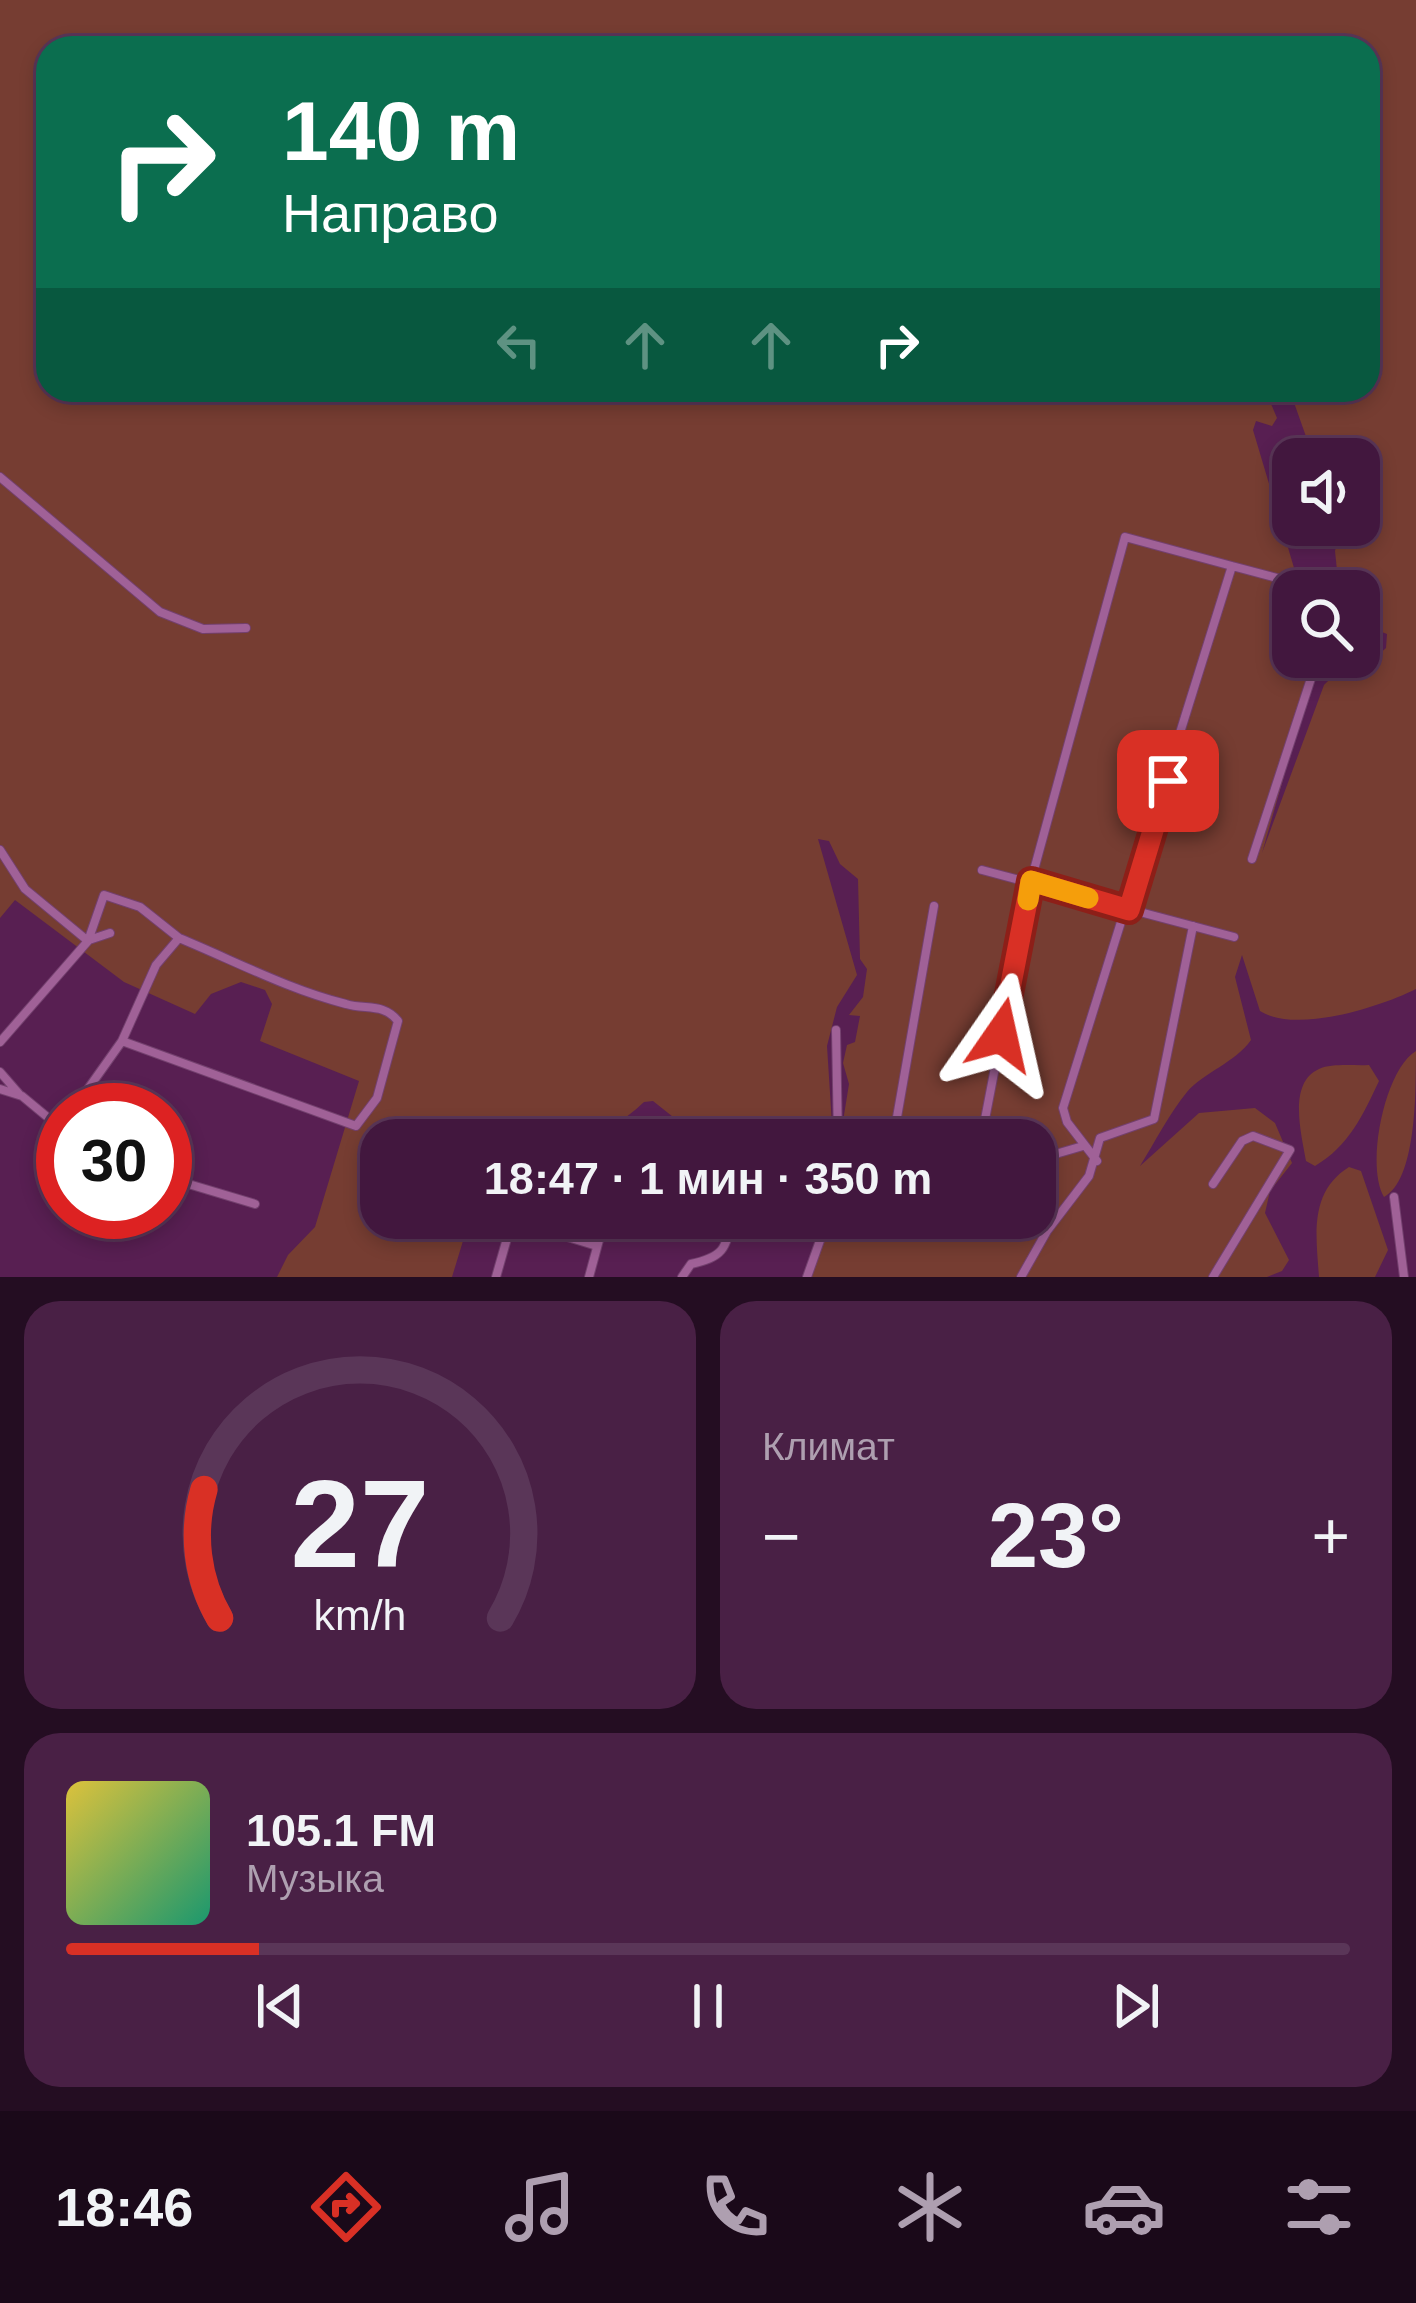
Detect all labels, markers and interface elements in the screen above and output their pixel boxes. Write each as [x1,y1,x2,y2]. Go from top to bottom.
icon: right [84,84,240,240]
text: 140 m [282,84,520,178]
text: Направо [282,183,498,243]
icon: left [486,312,552,378]
icon: ahead [612,312,678,378]
icon: ahead [738,312,804,378]
icon: right [864,312,930,378]
map controls [1272,438,1380,678]
button: sound [1272,438,1380,546]
button: search [1272,570,1380,678]
pin [1117,730,1219,832]
icon: arrive [1135,748,1201,814]
position arrow [938,972,1064,1098]
speed limit sign: 30 [36,1083,192,1239]
text: 18:47 · 1 мин · 350 m [484,1153,932,1204]
text: Климат [762,1425,895,1468]
text: 27 [291,1454,429,1593]
text: 23° [988,1486,1124,1586]
text: − [762,1499,801,1573]
text: + [1311,1499,1350,1573]
text: km/h [314,1591,406,1639]
text: 105.1 FM [246,1805,436,1856]
text: Музыка [246,1857,384,1900]
icon: previous [247,1973,313,2039]
icon: pause [675,1973,741,2039]
icon: next [1103,1973,1169,2039]
icon: directions [304,2165,388,2249]
icon: music [498,2165,582,2249]
icon: phone [693,2165,777,2249]
icon: climate [888,2165,972,2249]
icon: car [1082,2165,1166,2249]
icon: filters [1277,2165,1361,2249]
text: 18:46 [55,2177,193,2237]

